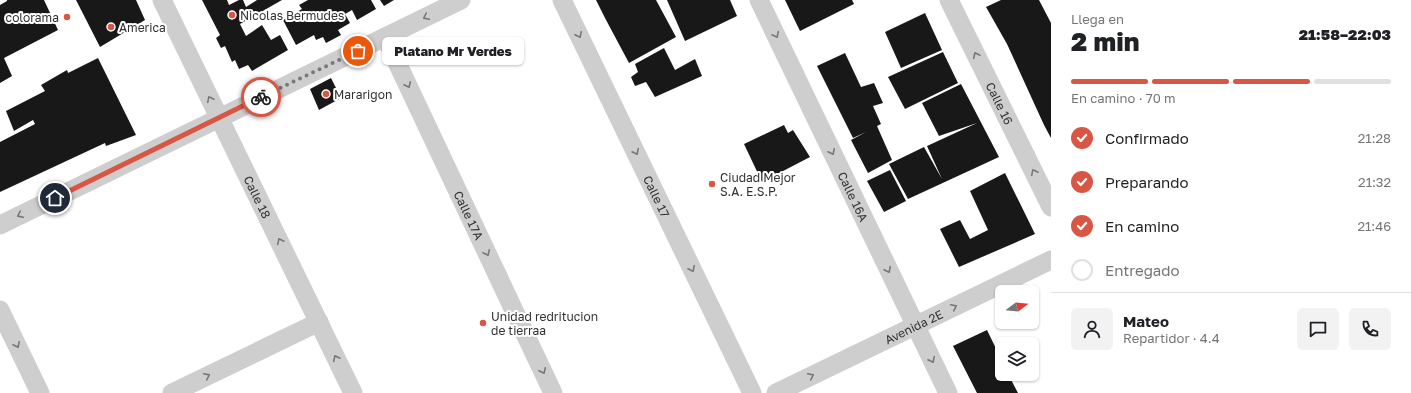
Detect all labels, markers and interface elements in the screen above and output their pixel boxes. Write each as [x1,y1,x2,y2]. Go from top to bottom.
place label: Nicolas Bermudes [240,8,344,23]
place label: colorama [6,10,59,25]
marker: Nicolas Bermudes [227,10,237,20]
text: Llega en [1071,11,1124,27]
marker: colorama [62,12,72,22]
one-way arrow [423,12,431,20]
place label: America [119,20,166,35]
marker: America [106,22,116,32]
text: 21:58–22:03 [1299,25,1391,43]
text: 2 min [1071,26,1139,57]
one-way arrow [574,31,582,38]
one-way arrow [771,31,779,39]
pin [341,34,375,68]
callout: Platano Mr Verdes [382,37,524,65]
icon: bag [347,40,369,62]
text: Platano Mr Verdes [394,43,512,59]
one-way arrow [973,52,981,59]
courier [241,77,281,117]
street label: Calle 16 [983,79,1017,127]
one-way arrow [403,81,411,89]
icon: bike [250,86,272,108]
place label: Mararigon [334,87,392,102]
marker: Mararigon [321,89,331,99]
text: En camino · 70 m [1071,90,1176,106]
one-way arrow [207,96,215,103]
icon: check [1071,127,1093,149]
text: Confirmado [1105,129,1189,147]
text: 21:28 [1358,130,1391,146]
one-way arrow [631,148,639,156]
one-way arrow [827,148,835,156]
one-way arrow [1031,168,1039,176]
street label: Calle 16A [835,169,872,224]
place label: Ciudad Mejor S.A. E.S.P. [720,170,796,199]
icon: check [1071,171,1093,193]
street label: Calle 18 [241,173,274,221]
street label: Calle 17 [640,173,673,220]
text: Preparando [1105,173,1189,191]
text: 21:32 [1358,174,1391,190]
marker: Ciudad Mejor S.A. E.S.P. [707,179,717,189]
pin [38,181,72,215]
icon: home [44,187,66,209]
street label: Calle 17A [451,188,487,242]
one-way arrow [17,210,24,218]
icon: check [1071,215,1093,237]
text: En camino [1105,217,1179,235]
text: 21:46 [1357,218,1391,234]
one-way arrow [277,238,284,245]
one-way arrow [482,249,490,257]
text: Entregado [1105,261,1180,279]
one-way arrow [687,265,695,273]
one-way arrow [883,265,891,273]
north arrow [995,285,1039,329]
map controls [995,285,1039,381]
one-way arrow [949,305,957,312]
street label: Avenida 2E [882,306,945,347]
button: person [1071,308,1113,350]
button: chat [1297,308,1339,350]
button: phone [1349,308,1391,350]
place label: Unidad redritucion de tierraa [491,309,598,338]
text: Mateo [1123,312,1169,330]
marker: Unidad redritucion de tierraa [478,318,488,328]
text: Repartidor · 4.4 [1123,330,1220,346]
button: layers [995,337,1039,381]
one-way arrow [12,341,20,349]
one-way arrow [333,355,341,362]
one-way arrow [927,355,934,363]
one-way arrow [538,367,546,374]
one-way arrow [203,373,211,381]
one-way arrow [807,373,815,381]

